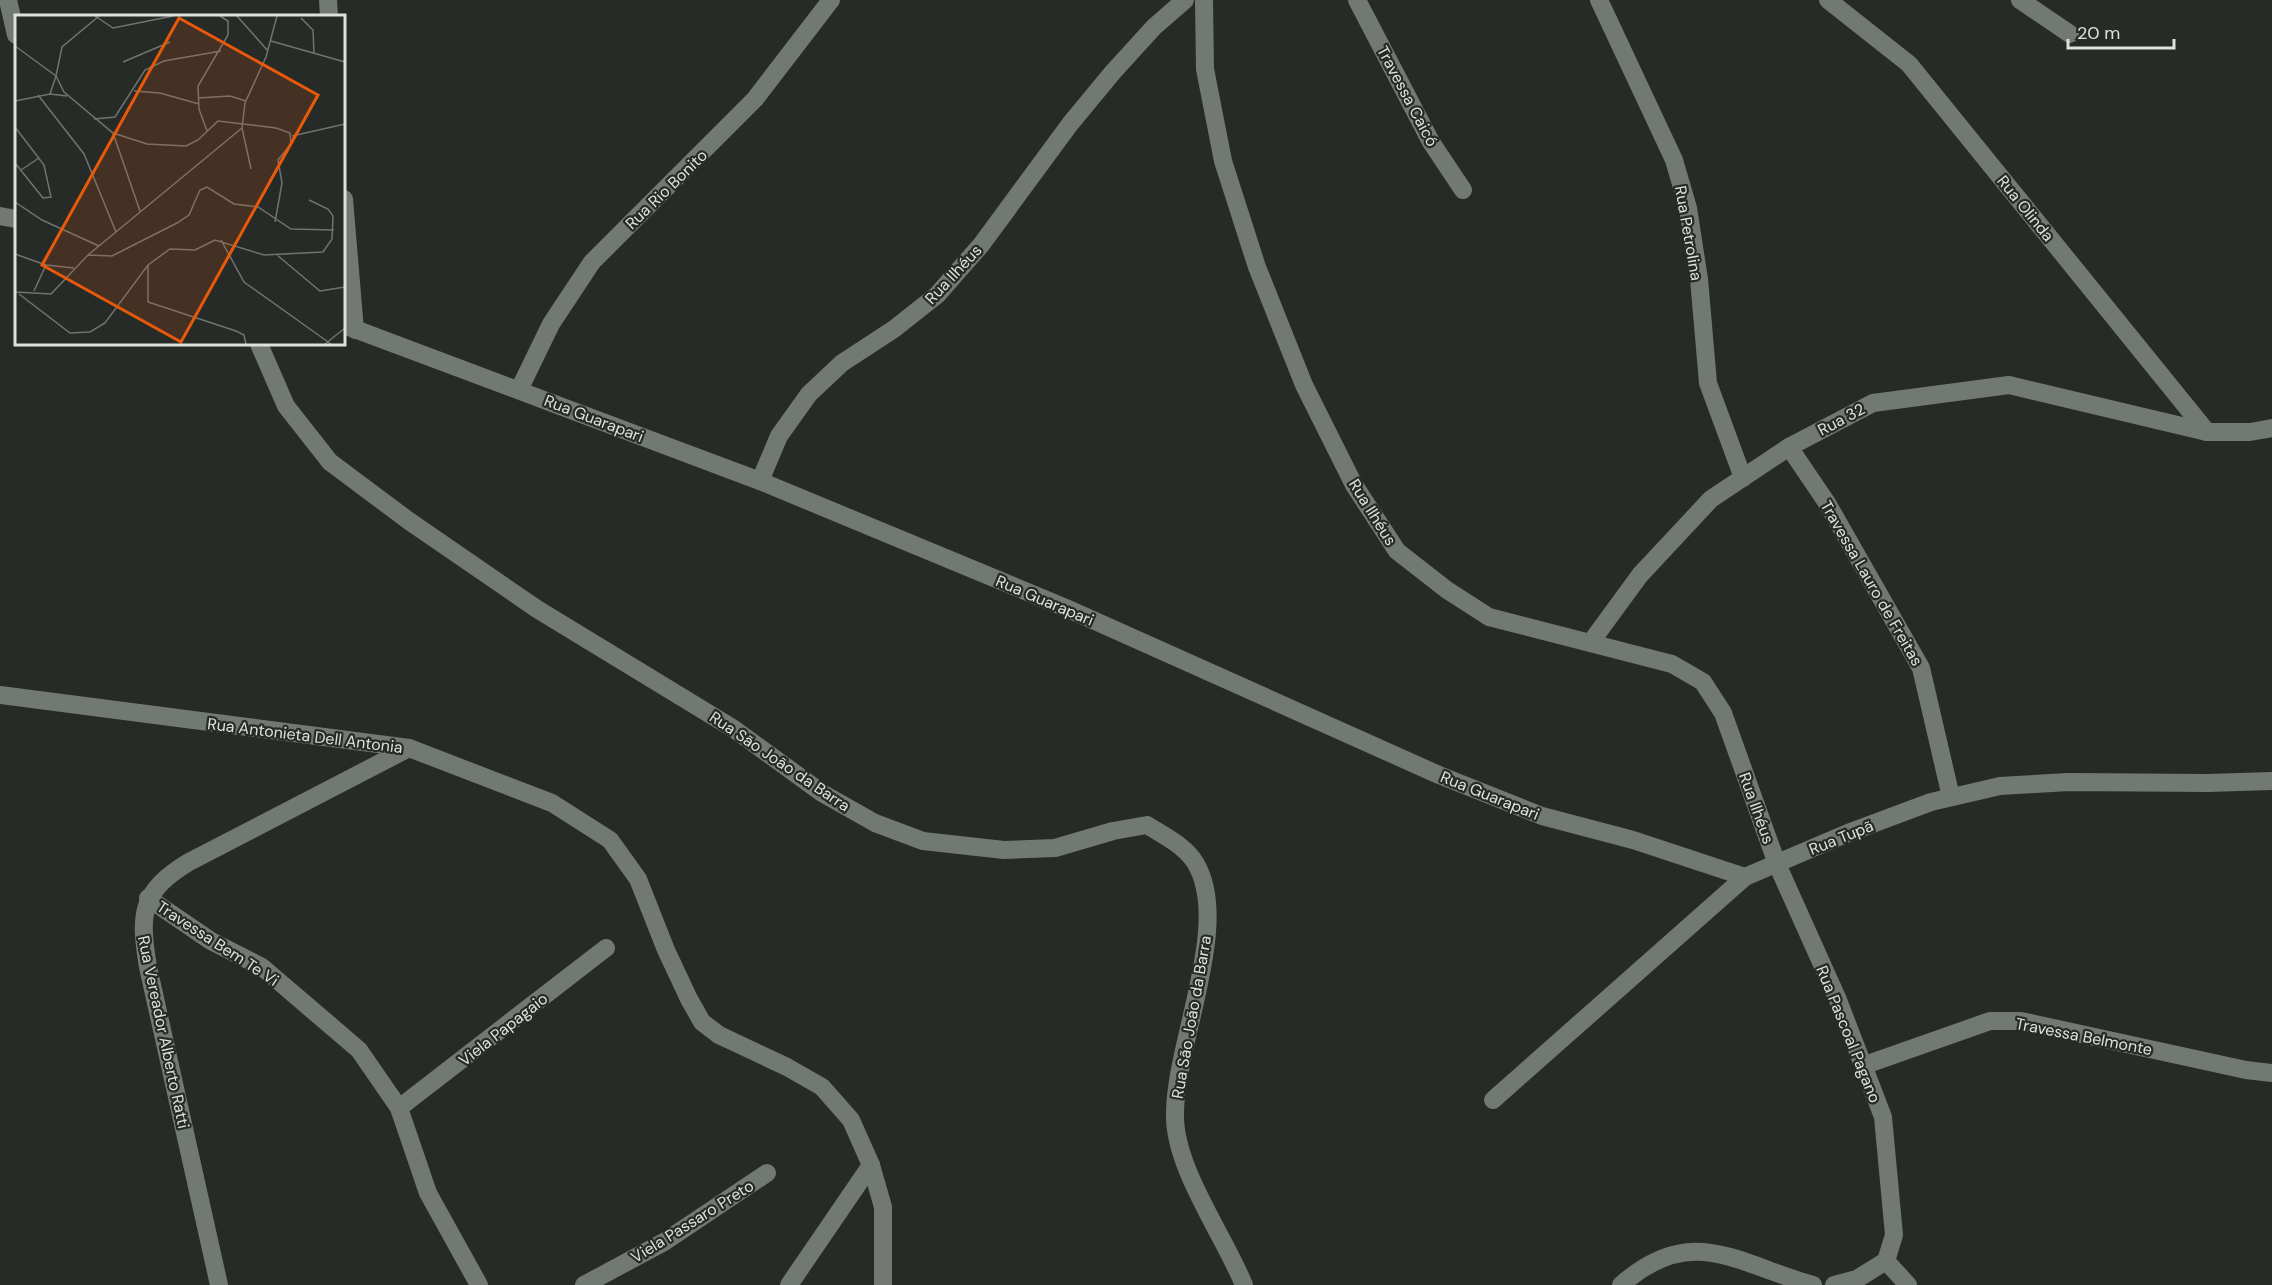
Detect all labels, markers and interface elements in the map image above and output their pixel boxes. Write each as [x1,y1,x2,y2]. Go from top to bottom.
scale bar [2068,12,2174,50]
inset map [15,15,345,345]
text: 20 m [2077,21,2120,45]
street label: Travessa Caicó [1372,42,1443,150]
street label: Rua Rio Bonito [621,145,712,234]
street label: Rua Olinda [1992,171,2059,246]
street label: Rua Petrolina [1670,184,1707,282]
street label: Rua Ilhéus [920,240,986,309]
street label: Rua Guarapari [541,390,646,447]
street label: Rua 32 [1814,398,1868,441]
street label: Rua Ilhéus [1344,475,1401,549]
street label: Travessa Lauro de Freitas [1816,497,1928,670]
street label: Rua Guarapari [992,570,1097,631]
street label: Rua São João da Barra [705,707,854,816]
street label: Rua Antonieta Dell Antonia [206,713,404,758]
street label: Rua Guarapari [1437,766,1542,825]
street label: Rua Ilhéus [1734,770,1779,847]
street label: Rua Tupã [1806,815,1877,860]
street label: Travessa Bem Te Vi [153,896,283,991]
street label: Rua Vereador Alberto Ratti [133,934,194,1130]
street label: Rua São João da Barra [1167,934,1216,1100]
street label: Rua Pascoal Pagano [1811,962,1886,1106]
street label: Viela Papagaio [455,988,552,1071]
street label: Travessa Belmonte [2014,1013,2154,1060]
street label: Viela Passaro Preto [627,1175,758,1268]

